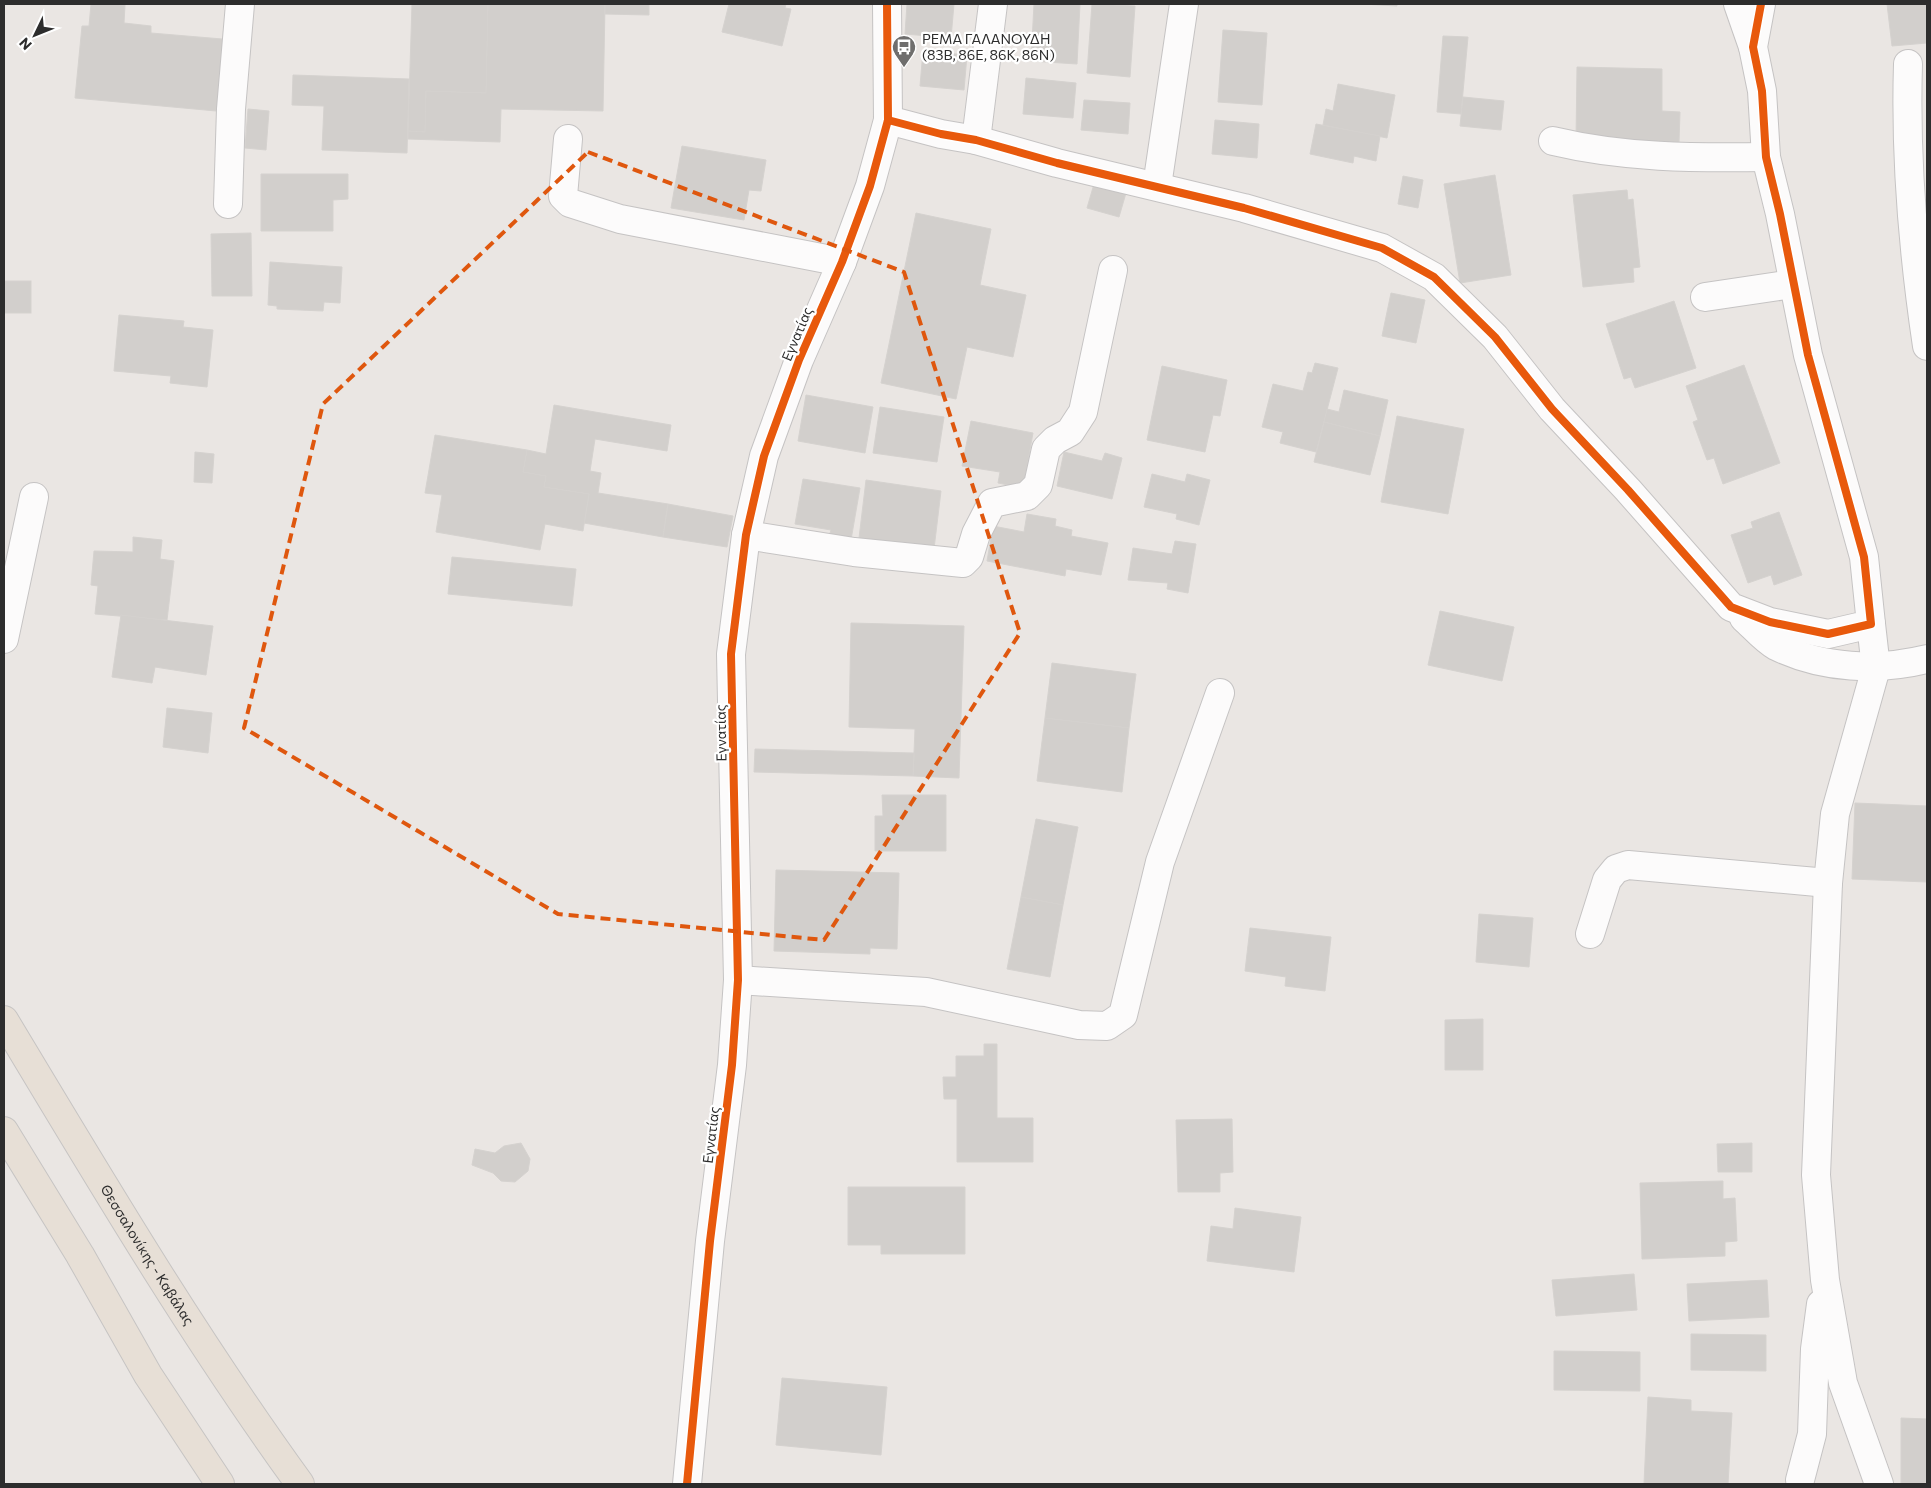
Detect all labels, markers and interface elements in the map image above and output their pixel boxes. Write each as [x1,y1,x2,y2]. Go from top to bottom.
north arrow [10,10,60,60]
place label: ΡΕΜΑ ΓΑΛΑΝΟΥΔΗ (83Β, 86Ε, 86Κ, 86Ν) [922,30,1055,63]
bus stop icon: ΡΕΜΑ ΓΑΛΑΝΟΥΔΗ (83Β, 86Ε, 86Κ, 86Ν) [891,34,917,68]
text: N [15,35,35,54]
street label: Εγνατίας [778,304,816,363]
street label: Εγνατίας [712,704,729,762]
street label: Εγνατίας [699,1105,722,1164]
street label: Θεσσαλονίκης - Καβάλας [97,1181,198,1328]

